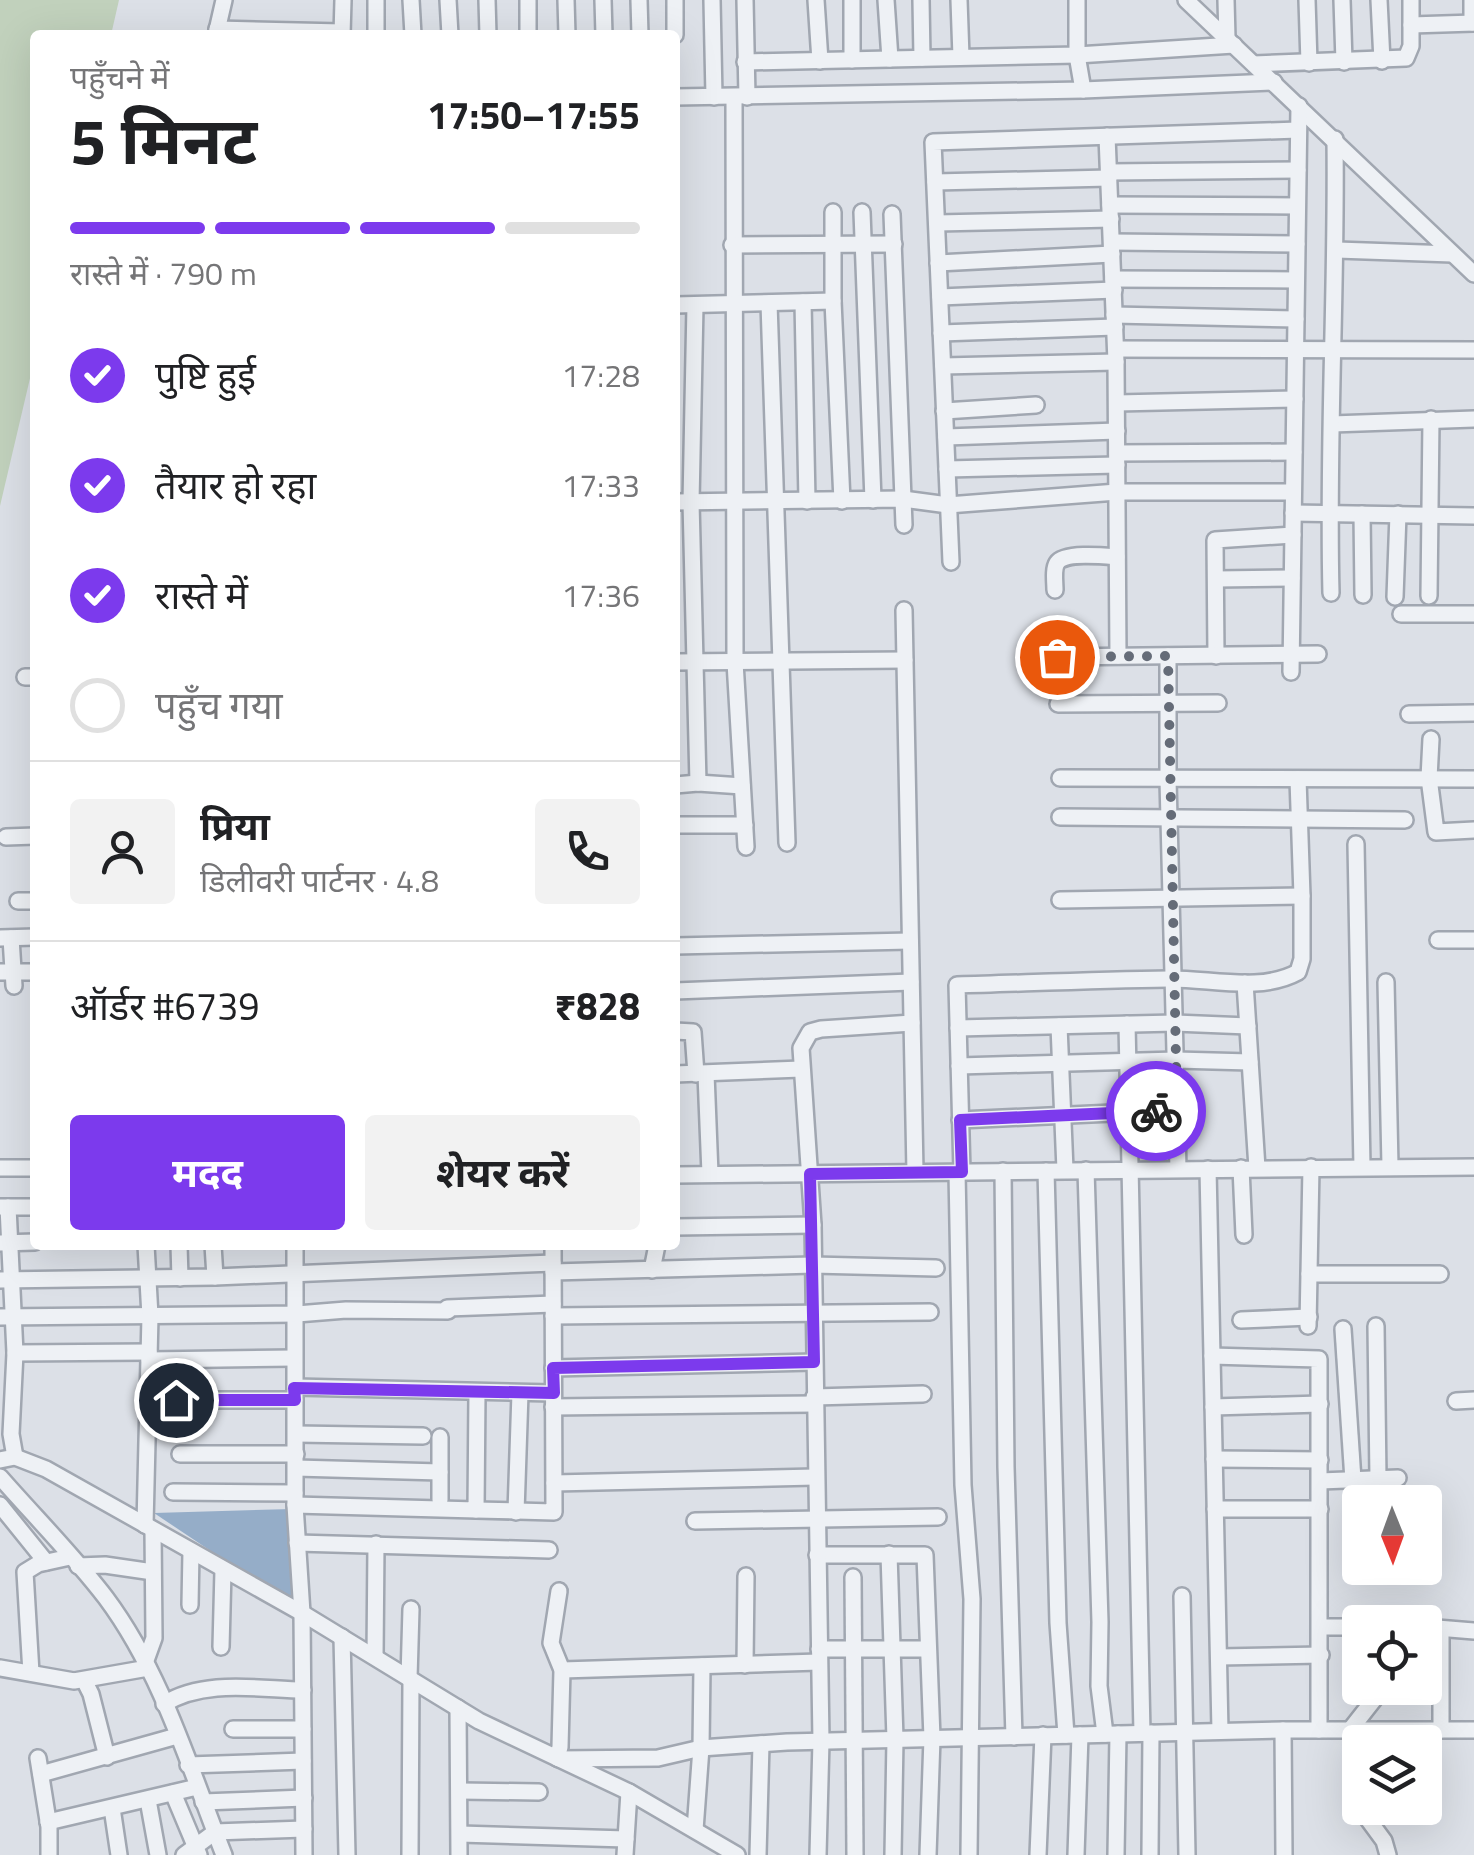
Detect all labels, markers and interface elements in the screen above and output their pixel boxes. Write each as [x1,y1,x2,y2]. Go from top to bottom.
text: पहुँचने में [70,53,169,101]
text: 17:50–17:55 [427,86,640,144]
text: 5 मिनट [70,90,257,189]
text: रास्ते में · 790 m [70,249,257,297]
text: पुष्टि हुई [155,346,256,404]
icon: check [70,348,125,403]
text: 17:28 [561,351,640,399]
text: तैयार हो रहा [155,456,316,514]
icon: check [70,458,125,513]
text: 17:33 [561,461,640,509]
text: रास्ते में [155,566,248,624]
icon: check [70,568,125,623]
text: 17:36 [561,571,640,619]
pin [1015,615,1100,700]
icon: bag [1030,630,1085,685]
text: पहुँच गया [155,676,283,734]
text: प्रिया [200,797,270,855]
button: person [70,799,175,904]
button: phone [535,799,640,904]
text: डिलीवरी पार्टनर · 4.8 [200,856,439,904]
text: ऑर्डर #6739 [70,977,260,1035]
text: ₹828 [554,977,640,1035]
courier [1106,1061,1206,1161]
icon: bike [1129,1084,1184,1139]
button: मदद [70,1115,345,1230]
button: शेयर करें [365,1115,640,1230]
pin [134,1358,219,1443]
icon: home [149,1373,204,1428]
north arrow [1342,1485,1442,1585]
map controls [1342,1485,1442,1825]
button: locate [1342,1605,1442,1705]
button: layers [1342,1725,1442,1825]

